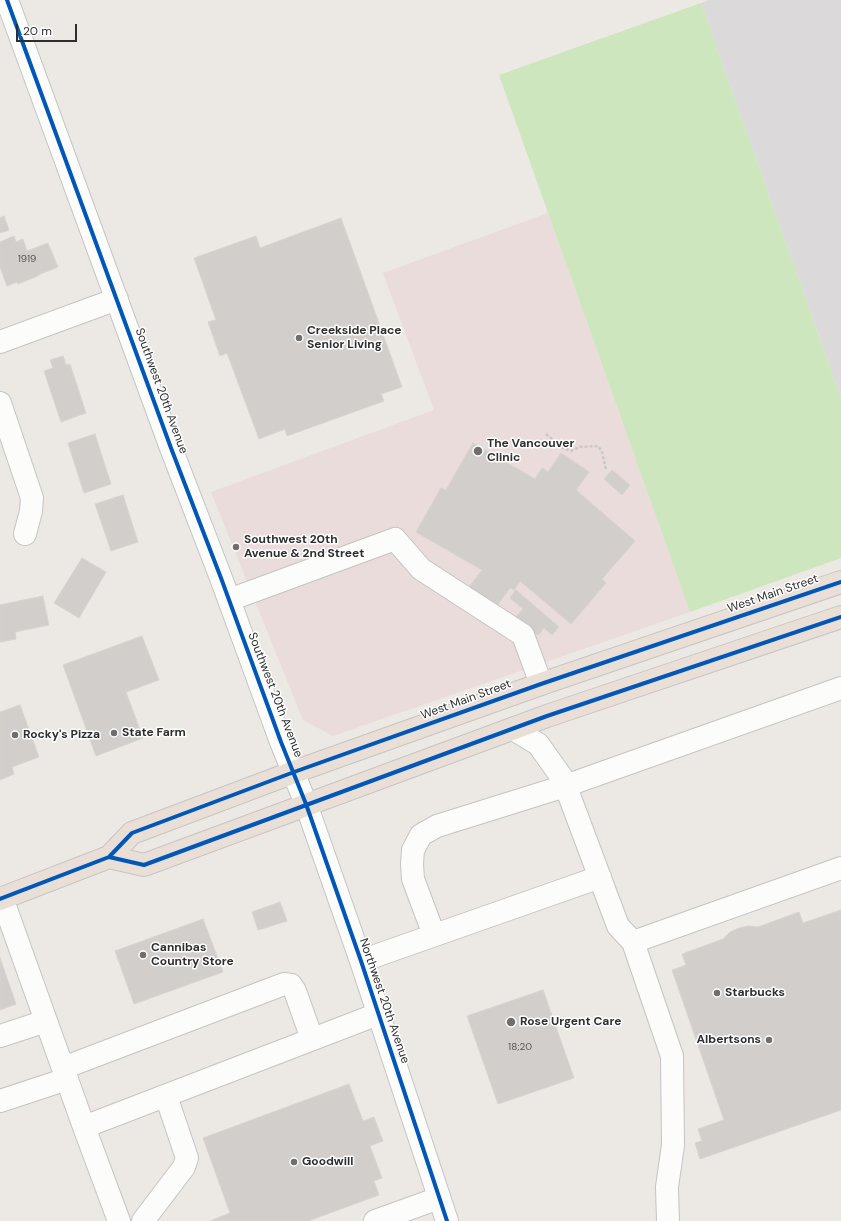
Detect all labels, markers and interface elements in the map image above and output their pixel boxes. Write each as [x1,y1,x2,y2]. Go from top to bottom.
scale bar [18,16,79,42]
text: 20 m [23,23,52,39]
house number: 1919 [18,253,36,265]
place label: Creekside Place Senior Living [307,324,401,352]
street label: Southwest 20th Avenue [132,326,190,456]
marker: Creekside Place Senior Living [294,333,304,343]
place label: The Vancouver Clinic [487,437,574,465]
marker: The Vancouver Clinic [472,445,484,457]
place label: Southwest 20th Avenue & 2nd Street [244,533,364,561]
marker: Southwest 20th Avenue & 2nd Street [231,542,241,552]
street label: West Main Street [726,572,820,616]
street label: Southwest 20th Avenue [245,631,305,759]
street label: West Main Street [419,677,513,723]
place label: State Farm [122,726,186,740]
place label: Rocky's Pizza [23,728,100,742]
marker: State Farm [109,728,119,738]
marker: Rocky's Pizza [10,730,20,740]
street label: Northwest 20th Avenue [356,937,412,1065]
place label: Cannibas Country Store [151,941,234,969]
marker: Cannibas Country Store [138,950,148,960]
place label: Starbucks [725,986,785,1000]
marker: Starbucks [712,988,722,998]
place label: Rose Urgent Care [520,1015,621,1029]
marker: Rose Urgent Care [505,1016,517,1028]
place label: Albertsons [697,1033,761,1047]
marker: Albertsons [764,1035,774,1045]
house number: 18;20 [508,1041,532,1053]
place label: Goodwill [302,1155,353,1169]
marker: Goodwill [289,1157,299,1167]

